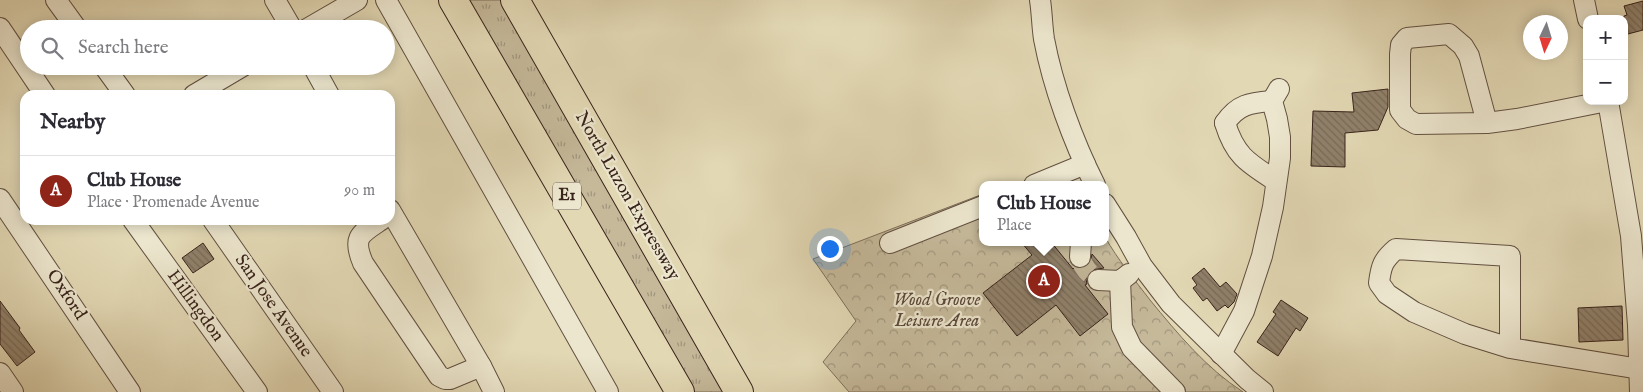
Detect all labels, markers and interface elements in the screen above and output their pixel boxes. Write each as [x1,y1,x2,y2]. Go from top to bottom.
north arrow [1523,15,1568,60]
map controls [1583,15,1628,105]
button: + [1583,15,1628,60]
search box [20,20,395,75]
icon: search [38,34,66,62]
text: Search here [78,36,169,60]
button: − [1583,60,1628,105]
street label: North Luzon Expressway [569,107,685,285]
text: Nearby [40,109,105,136]
text: Club House [87,169,181,193]
text: A [51,181,61,201]
text: 90 m [344,181,375,201]
popup [979,181,1109,246]
road number: E1 [553,182,581,210]
text: Club House [997,192,1091,216]
text: Place · Promenade Avenue [87,193,259,213]
text: Place [997,216,1032,236]
your location [817,236,843,262]
street label: San Jose Avenue [229,250,317,362]
pin: A [1028,262,1060,300]
street label: Oxford [41,265,91,325]
street label: Hillingdon [161,266,229,347]
park label: Wood Groove Leisure Area [894,289,981,333]

